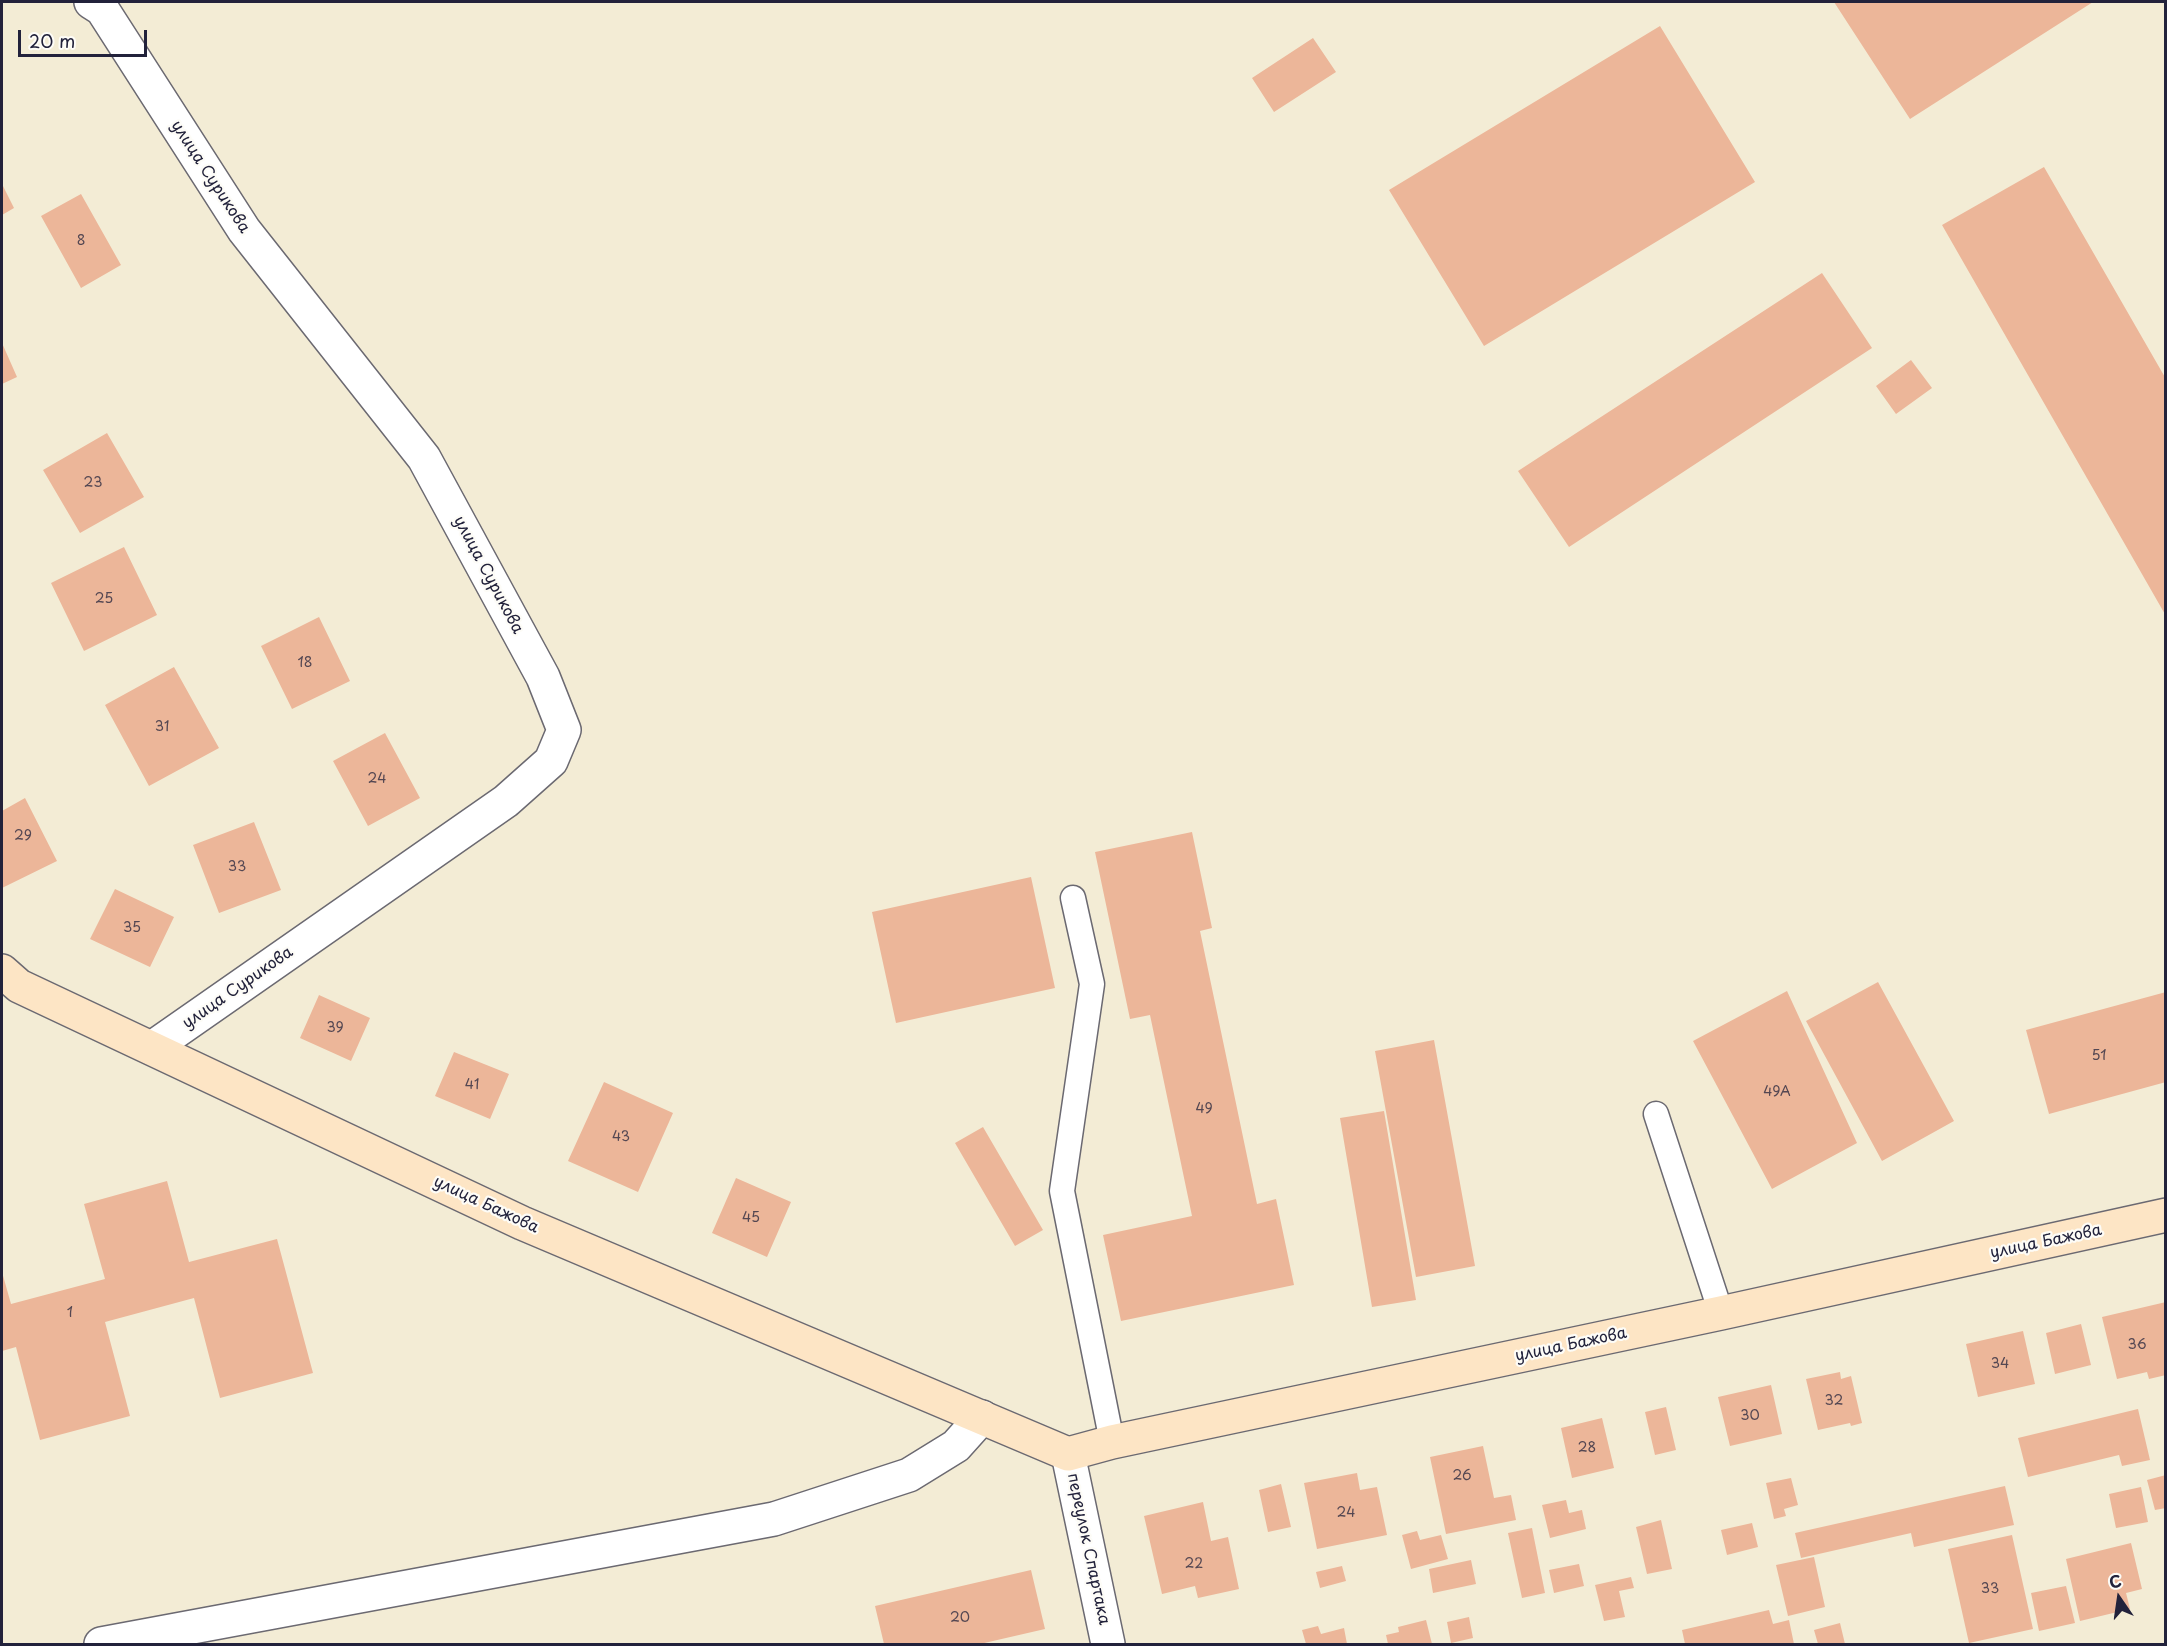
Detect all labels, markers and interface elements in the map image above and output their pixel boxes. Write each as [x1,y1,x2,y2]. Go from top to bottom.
scale bar [21,18,150,56]
text: 20 m [29,27,75,54]
street label: улица Сурикова [166,117,254,237]
house number: 8 [77,233,85,249]
house number: 23 [84,475,102,491]
street label: улица Сурикова [449,513,527,637]
house number: 25 [95,591,113,607]
house number: 18 [297,655,313,671]
house number: 31 [155,719,169,735]
house number: 24 [368,771,386,787]
house number: 29 [14,828,32,844]
house number: 33 [228,859,246,875]
house number: 35 [123,920,141,936]
street label: улица Сурикова [179,943,297,1033]
house number: 39 [326,1020,344,1036]
house number: 51 [2092,1048,2106,1064]
house number: 41 [465,1077,479,1093]
house number: 49А [1763,1084,1791,1100]
house number: 49 [1195,1101,1213,1117]
house number: 43 [612,1129,630,1145]
street label: улица Бажова [430,1172,542,1238]
house number: 45 [742,1210,760,1226]
street label: улица Бажова [1988,1221,2104,1263]
house number: 1 [67,1305,73,1321]
street label: улица Бажова [1513,1324,1629,1366]
house number: 36 [2127,1337,2147,1353]
house number: 34 [1991,1356,2009,1372]
house number: 32 [1825,1393,1843,1409]
house number: 30 [1740,1408,1760,1424]
house number: 28 [1578,1440,1596,1456]
house number: 26 [1452,1468,1472,1484]
street label: переулок Спартака [1063,1471,1113,1627]
house number: 24 [1337,1505,1355,1521]
house number: 22 [1185,1556,1203,1572]
text: С [2106,1567,2124,1594]
north arrow [2089,1568,2149,1628]
house number: 33 [1981,1581,1999,1597]
house number: 20 [950,1610,970,1626]

